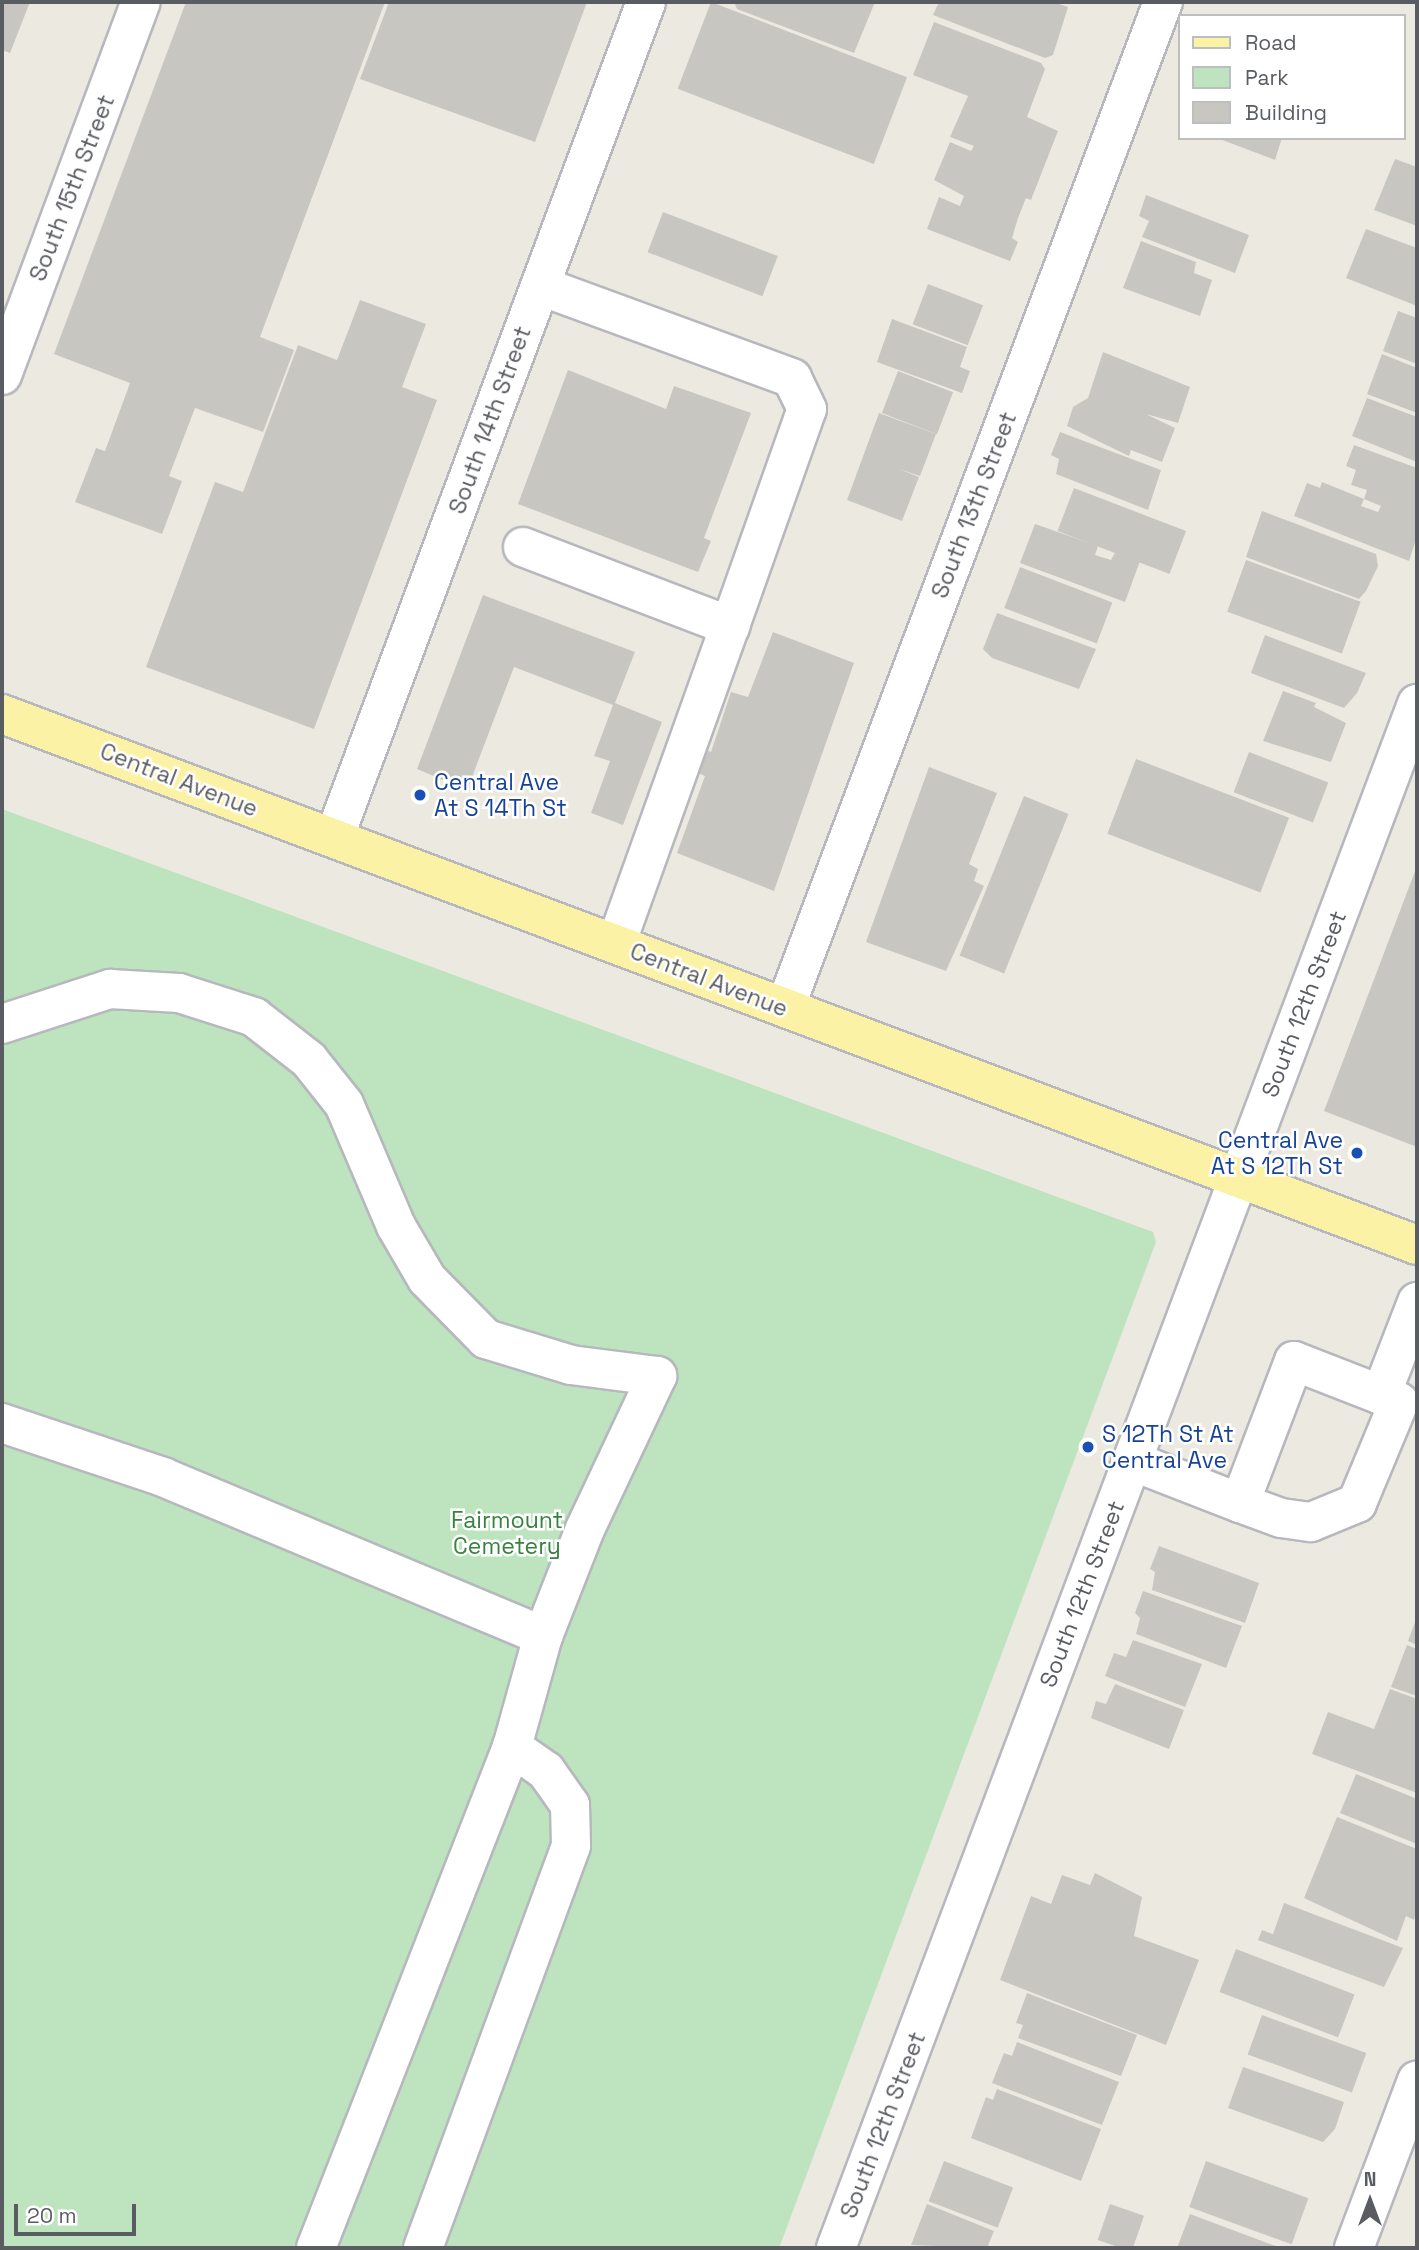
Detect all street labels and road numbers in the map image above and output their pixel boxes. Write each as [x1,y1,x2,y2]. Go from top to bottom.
street label: South 15th Street [24,91,120,285]
street label: South 14th Street [443,322,537,518]
street label: South 13th Street [926,408,1022,602]
street label: Central Avenue [96,737,262,823]
street label: South 12th Street [1256,907,1352,1101]
street label: Central Avenue [626,937,792,1023]
street label: South 12th Street [1034,1497,1130,1691]
street label: South 12th Street [835,2028,931,2222]

